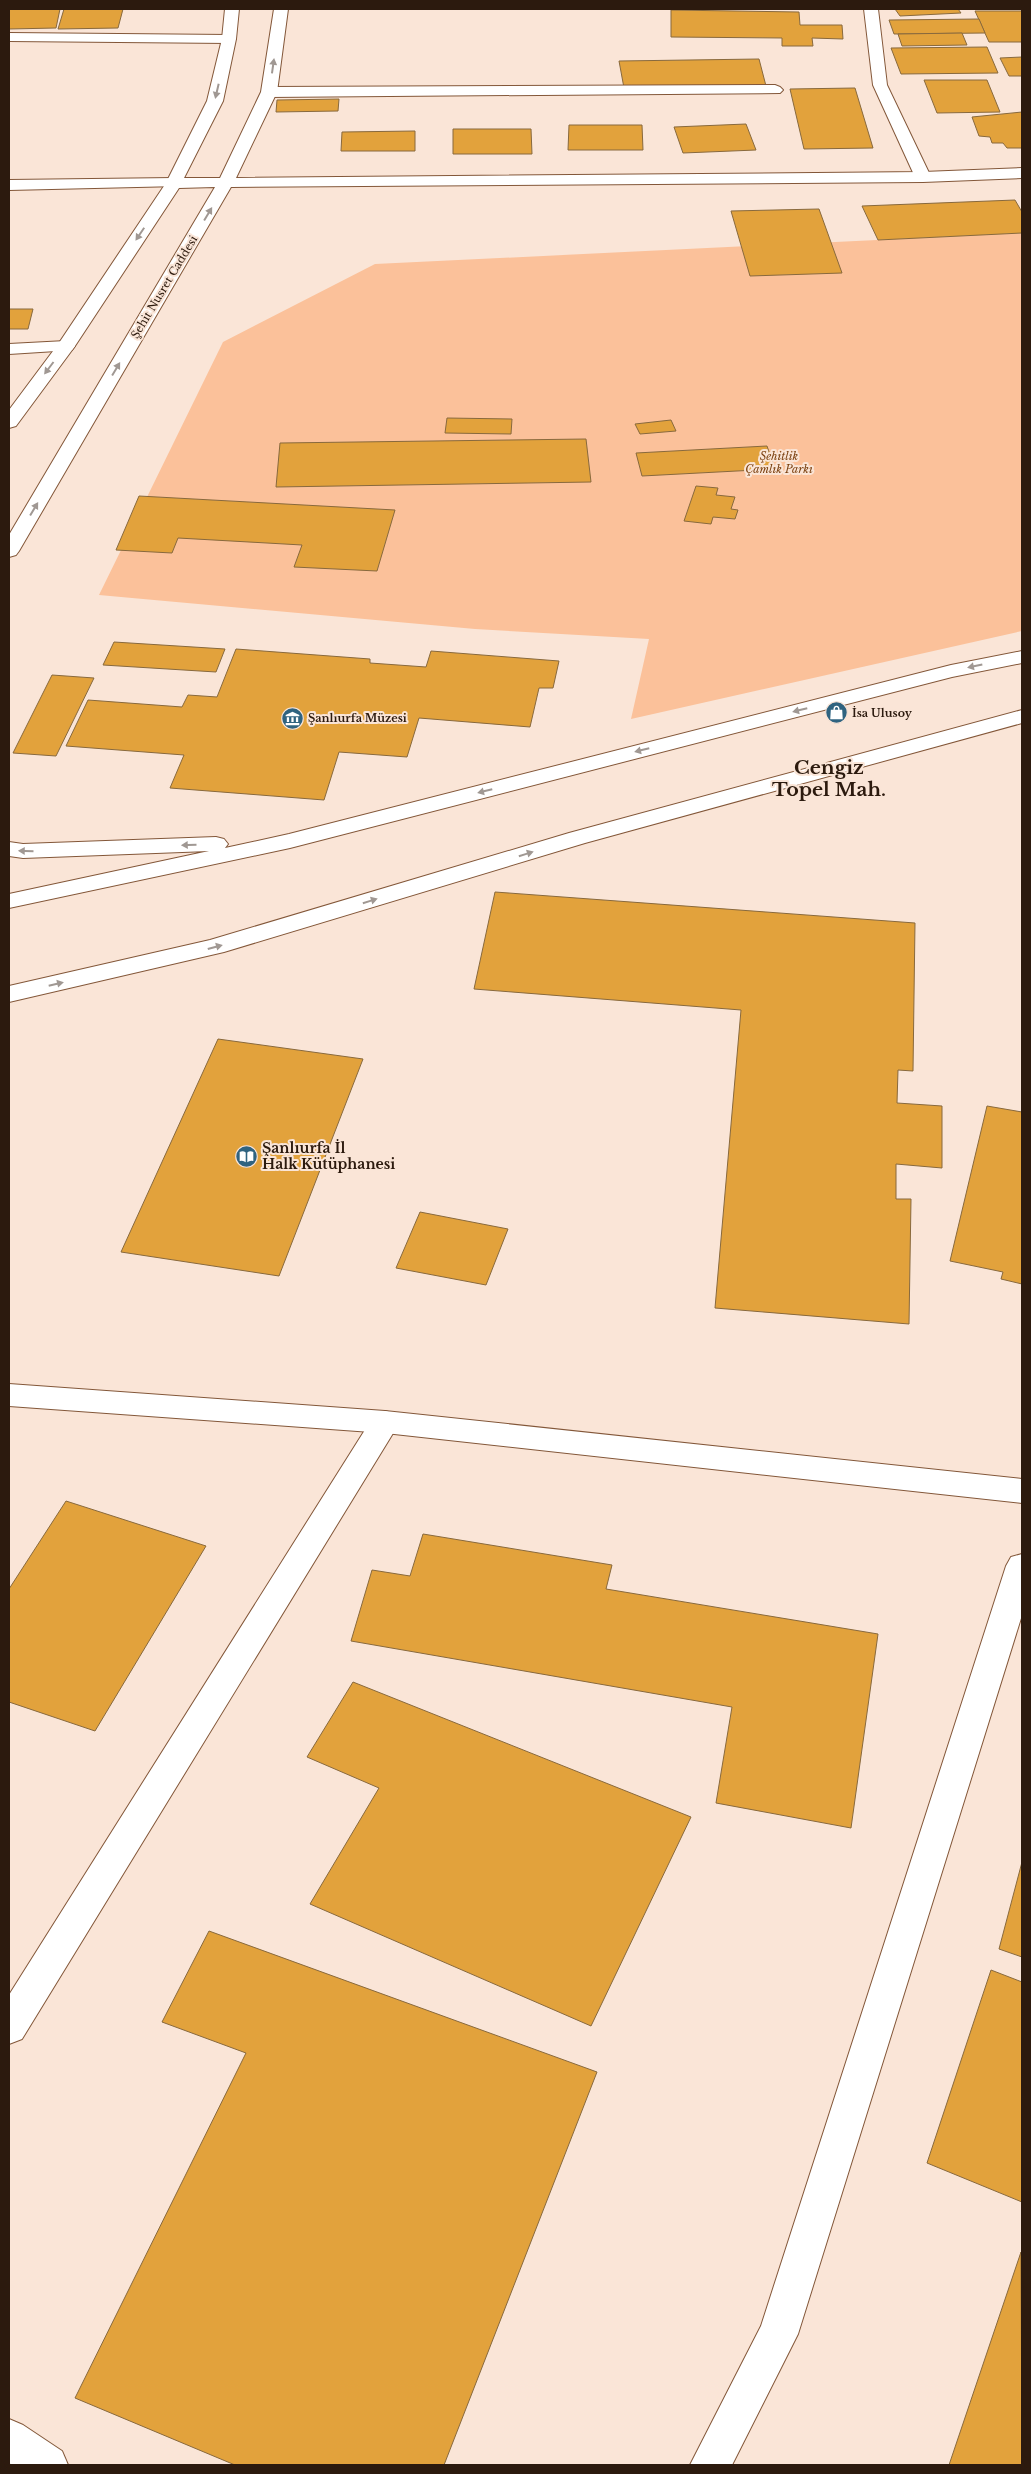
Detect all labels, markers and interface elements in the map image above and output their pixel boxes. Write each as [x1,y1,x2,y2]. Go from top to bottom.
one-way arrow [269,58,277,74]
one-way arrow [213,83,221,99]
one-way arrow [203,207,212,220]
one-way arrow [136,227,145,240]
street label: Şehit Nusret Caddesi [128,233,200,341]
one-way arrow [44,361,55,374]
one-way arrow [112,362,121,375]
park label: Şehitlik Çamlık Parkı [745,449,813,476]
one-way arrow [29,502,38,515]
one-way arrow [966,663,982,671]
shop icon: İsa Ulusoy [824,701,848,725]
place label: İsa Ulusoy [852,705,913,720]
museum icon: Şanlıurfa Müzesi [280,706,304,730]
one-way arrow [792,706,807,714]
place label: Şanlıurfa Müzesi [308,711,407,725]
one-way arrow [635,747,650,755]
district label: Cengiz Topel Mah. [772,756,886,801]
one-way arrow [478,787,493,795]
one-way arrow [181,841,197,849]
one-way arrow [18,846,34,854]
one-way arrow [519,849,534,857]
one-way arrow [363,896,378,904]
one-way arrow [207,943,222,951]
one-way arrow [49,979,65,987]
place label: Şanlıurfa İl Halk Kütüphanesi [262,1139,395,1173]
library icon: Şanlıurfa İl Halk Kütüphanesi [234,1144,258,1168]

